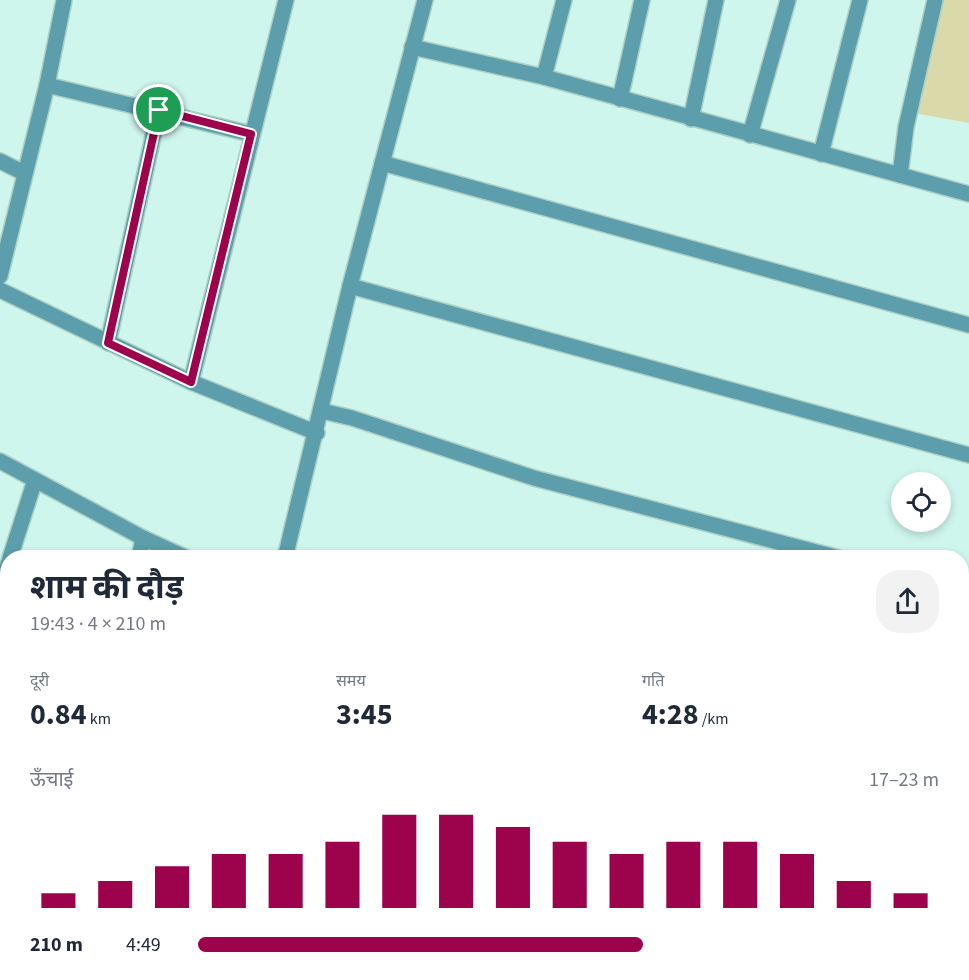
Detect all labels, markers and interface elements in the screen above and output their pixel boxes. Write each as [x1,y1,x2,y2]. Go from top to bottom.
pin [133,84,184,135]
icon: arrive [142,93,175,126]
map controls [891,472,951,532]
button: locate [891,472,951,532]
text: शाम की दौड़ [30,564,184,611]
button: share [876,570,939,633]
text: 19:43 · 4 × 210 m [30,610,166,638]
text: दूरी [30,670,49,692]
text: समय [336,670,366,692]
text: गति [642,670,664,692]
text: 0.84 [30,693,87,736]
text: 3:45 [336,693,393,736]
text: 4:28 [642,693,699,736]
text: km [87,708,111,730]
text: /km [699,708,729,730]
text: ऊँचाई [30,766,73,794]
text: 17–23 m [869,766,939,794]
text: 210 m [30,931,83,959]
text: 4:49 [126,931,161,959]

